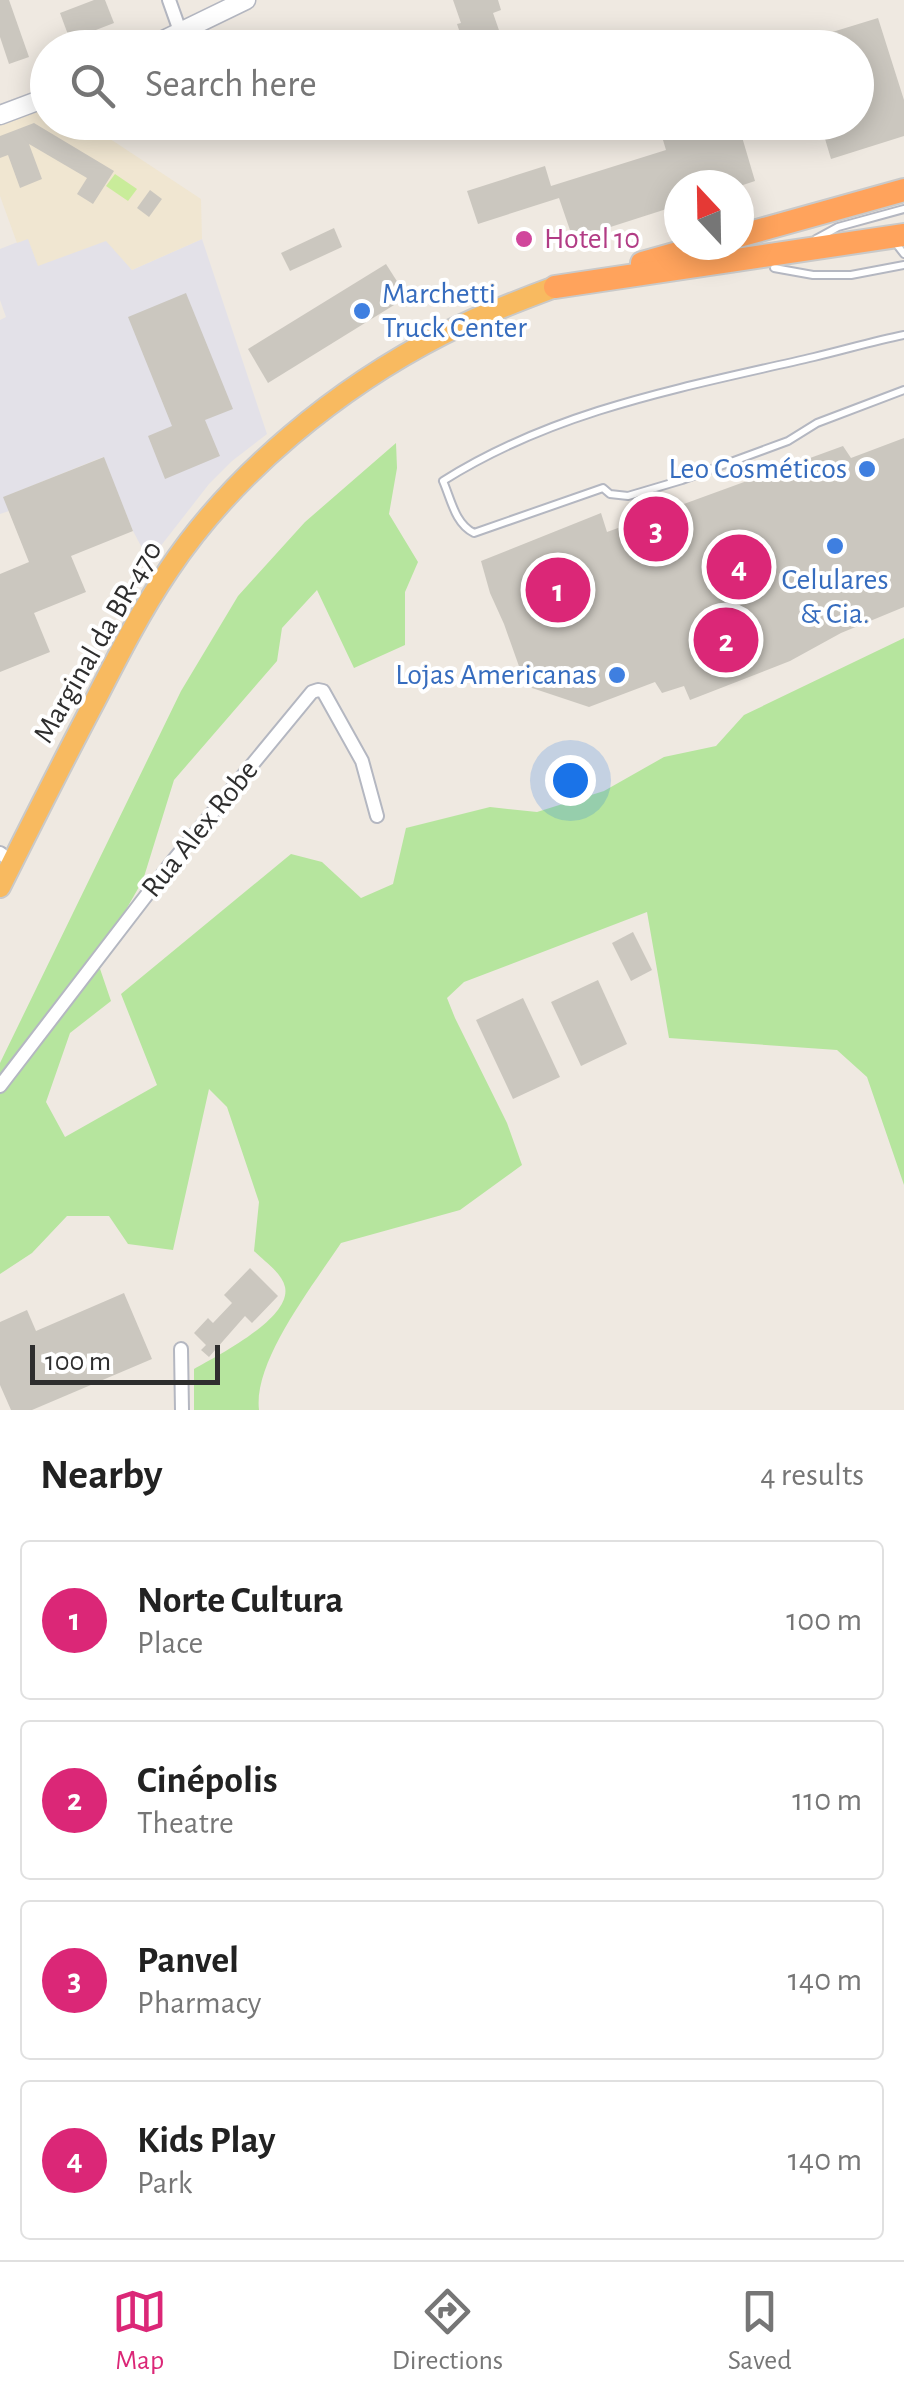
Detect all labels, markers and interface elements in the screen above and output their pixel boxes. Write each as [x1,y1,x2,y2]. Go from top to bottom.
search box [30,30,874,140]
icon: search [65,58,120,113]
text: Search here [145,66,317,104]
north arrow [664,170,754,260]
place label: Hotel 10 [544,224,640,254]
marker: Hotel 10 [513,228,535,250]
place label: Marchetti Truck Center [382,279,527,343]
marker: Marchetti Truck Center [351,300,373,322]
place label: Leo Cosméticos [669,454,847,484]
marker: Leo Cosméticos [856,458,878,480]
pin: 3 [624,492,688,566]
pin: 4 [706,530,772,604]
marker: Celulares & Cia. [824,535,846,557]
street label: Marginal da BR-470 [28,536,168,748]
pin: 1 [526,552,590,628]
place label: Celulares & Cia. [781,565,889,629]
pin: 2 [694,602,758,678]
place label: Lojas Americanas [395,660,597,690]
marker: Lojas Americanas [606,664,628,686]
street label: Rua Alex Robe [136,755,264,903]
your location [545,755,596,806]
scale bar [30,1340,220,1384]
text: 100 m [45,1348,111,1376]
text: Nearby [40,1454,163,1496]
text: 4 results [760,1459,864,1491]
text: Norte Cultura [137,1582,343,1620]
text: 1 [69,1604,80,1636]
text: 100 m [786,1604,862,1636]
text: Place [137,1627,203,1659]
text: Cinépolis [137,1762,278,1800]
text: 2 [67,1784,82,1816]
text: 110 m [792,1784,862,1816]
text: Theatre [137,1807,234,1839]
text: Panvel [137,1942,239,1980]
text: 3 [68,1964,81,1996]
text: 140 m [788,1964,862,1996]
text: Pharmacy [137,1987,261,2019]
text: Kids Play [137,2122,275,2160]
text: 4 [66,2144,83,2176]
text: 140 m [788,2144,862,2176]
text: Park [137,2167,192,2199]
tab: Map [112,2284,167,2378]
tab: Directions [392,2284,503,2378]
tab: Saved [728,2284,792,2378]

